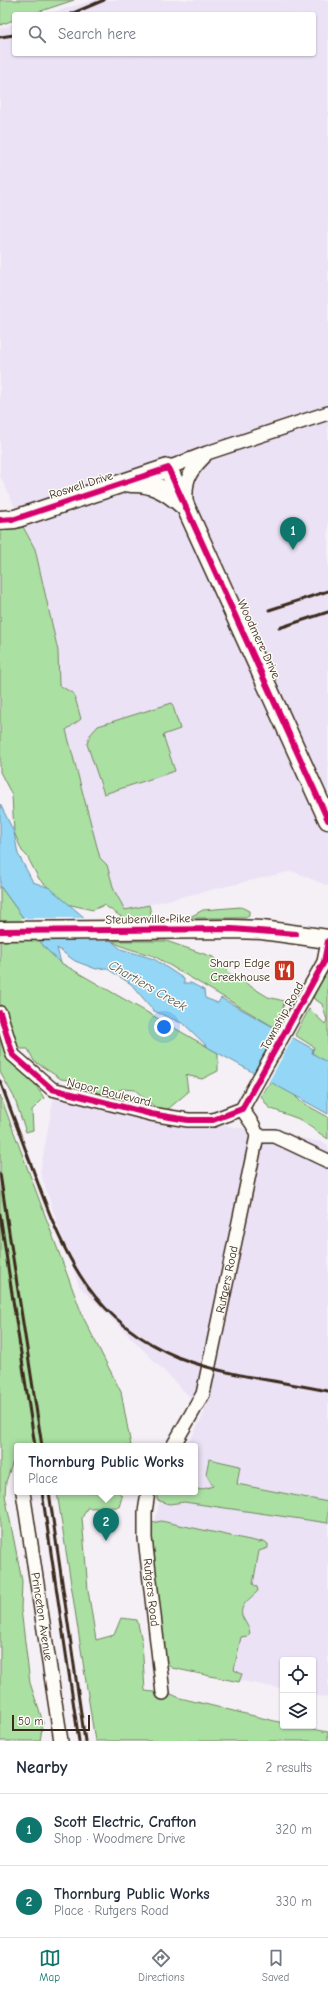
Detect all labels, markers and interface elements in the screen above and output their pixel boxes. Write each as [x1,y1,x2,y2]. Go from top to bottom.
search box [12,12,316,56]
icon: search [26,23,48,45]
text: Search here [58,25,136,43]
street label: Roswell Drive [47,468,115,502]
pin: 1 [280,517,306,550]
street label: Woodmere Drive [235,597,283,681]
street label: Steubenville Pike [105,911,191,927]
place label: Sharp Edge Creekhouse [210,956,270,984]
water label: Chartiers Creek [106,957,190,1014]
restaurant icon: Sharp Edge Creekhouse [272,957,298,983]
street label: Township Road [258,980,306,1052]
your location [154,1017,174,1037]
street label: Napor Boulevard [66,1075,152,1109]
street label: Rutgers Road [213,1245,241,1314]
popup [14,1443,198,1495]
text: Thornburg Public Works [28,1453,184,1471]
text: Place [28,1471,58,1486]
pin: 2 [93,1508,119,1541]
street label: Rutgers Road [140,1558,162,1627]
street label: Princeton Avenue [28,1571,56,1662]
map controls [280,1657,316,1729]
button: locate [280,1657,316,1693]
button: layers [280,1693,316,1729]
scale bar [12,1713,90,1732]
text: 50 m [18,1715,43,1728]
text: Nearby [16,1758,67,1777]
text: 2 results [265,1760,312,1775]
text: Scott Electric, Crafton [54,1813,196,1831]
text: 1 [26,1822,32,1837]
text: 320 m [276,1822,312,1837]
text: Shop · Woodmere Drive [54,1831,185,1846]
text: Thornburg Public Works [54,1885,210,1903]
text: 2 [26,1894,32,1909]
text: 330 m [276,1894,312,1909]
text: Place · Rutgers Road [54,1903,169,1918]
tab: Map [39,1947,61,1984]
tab: Directions [138,1947,185,1984]
tab: Saved [262,1947,289,1984]

